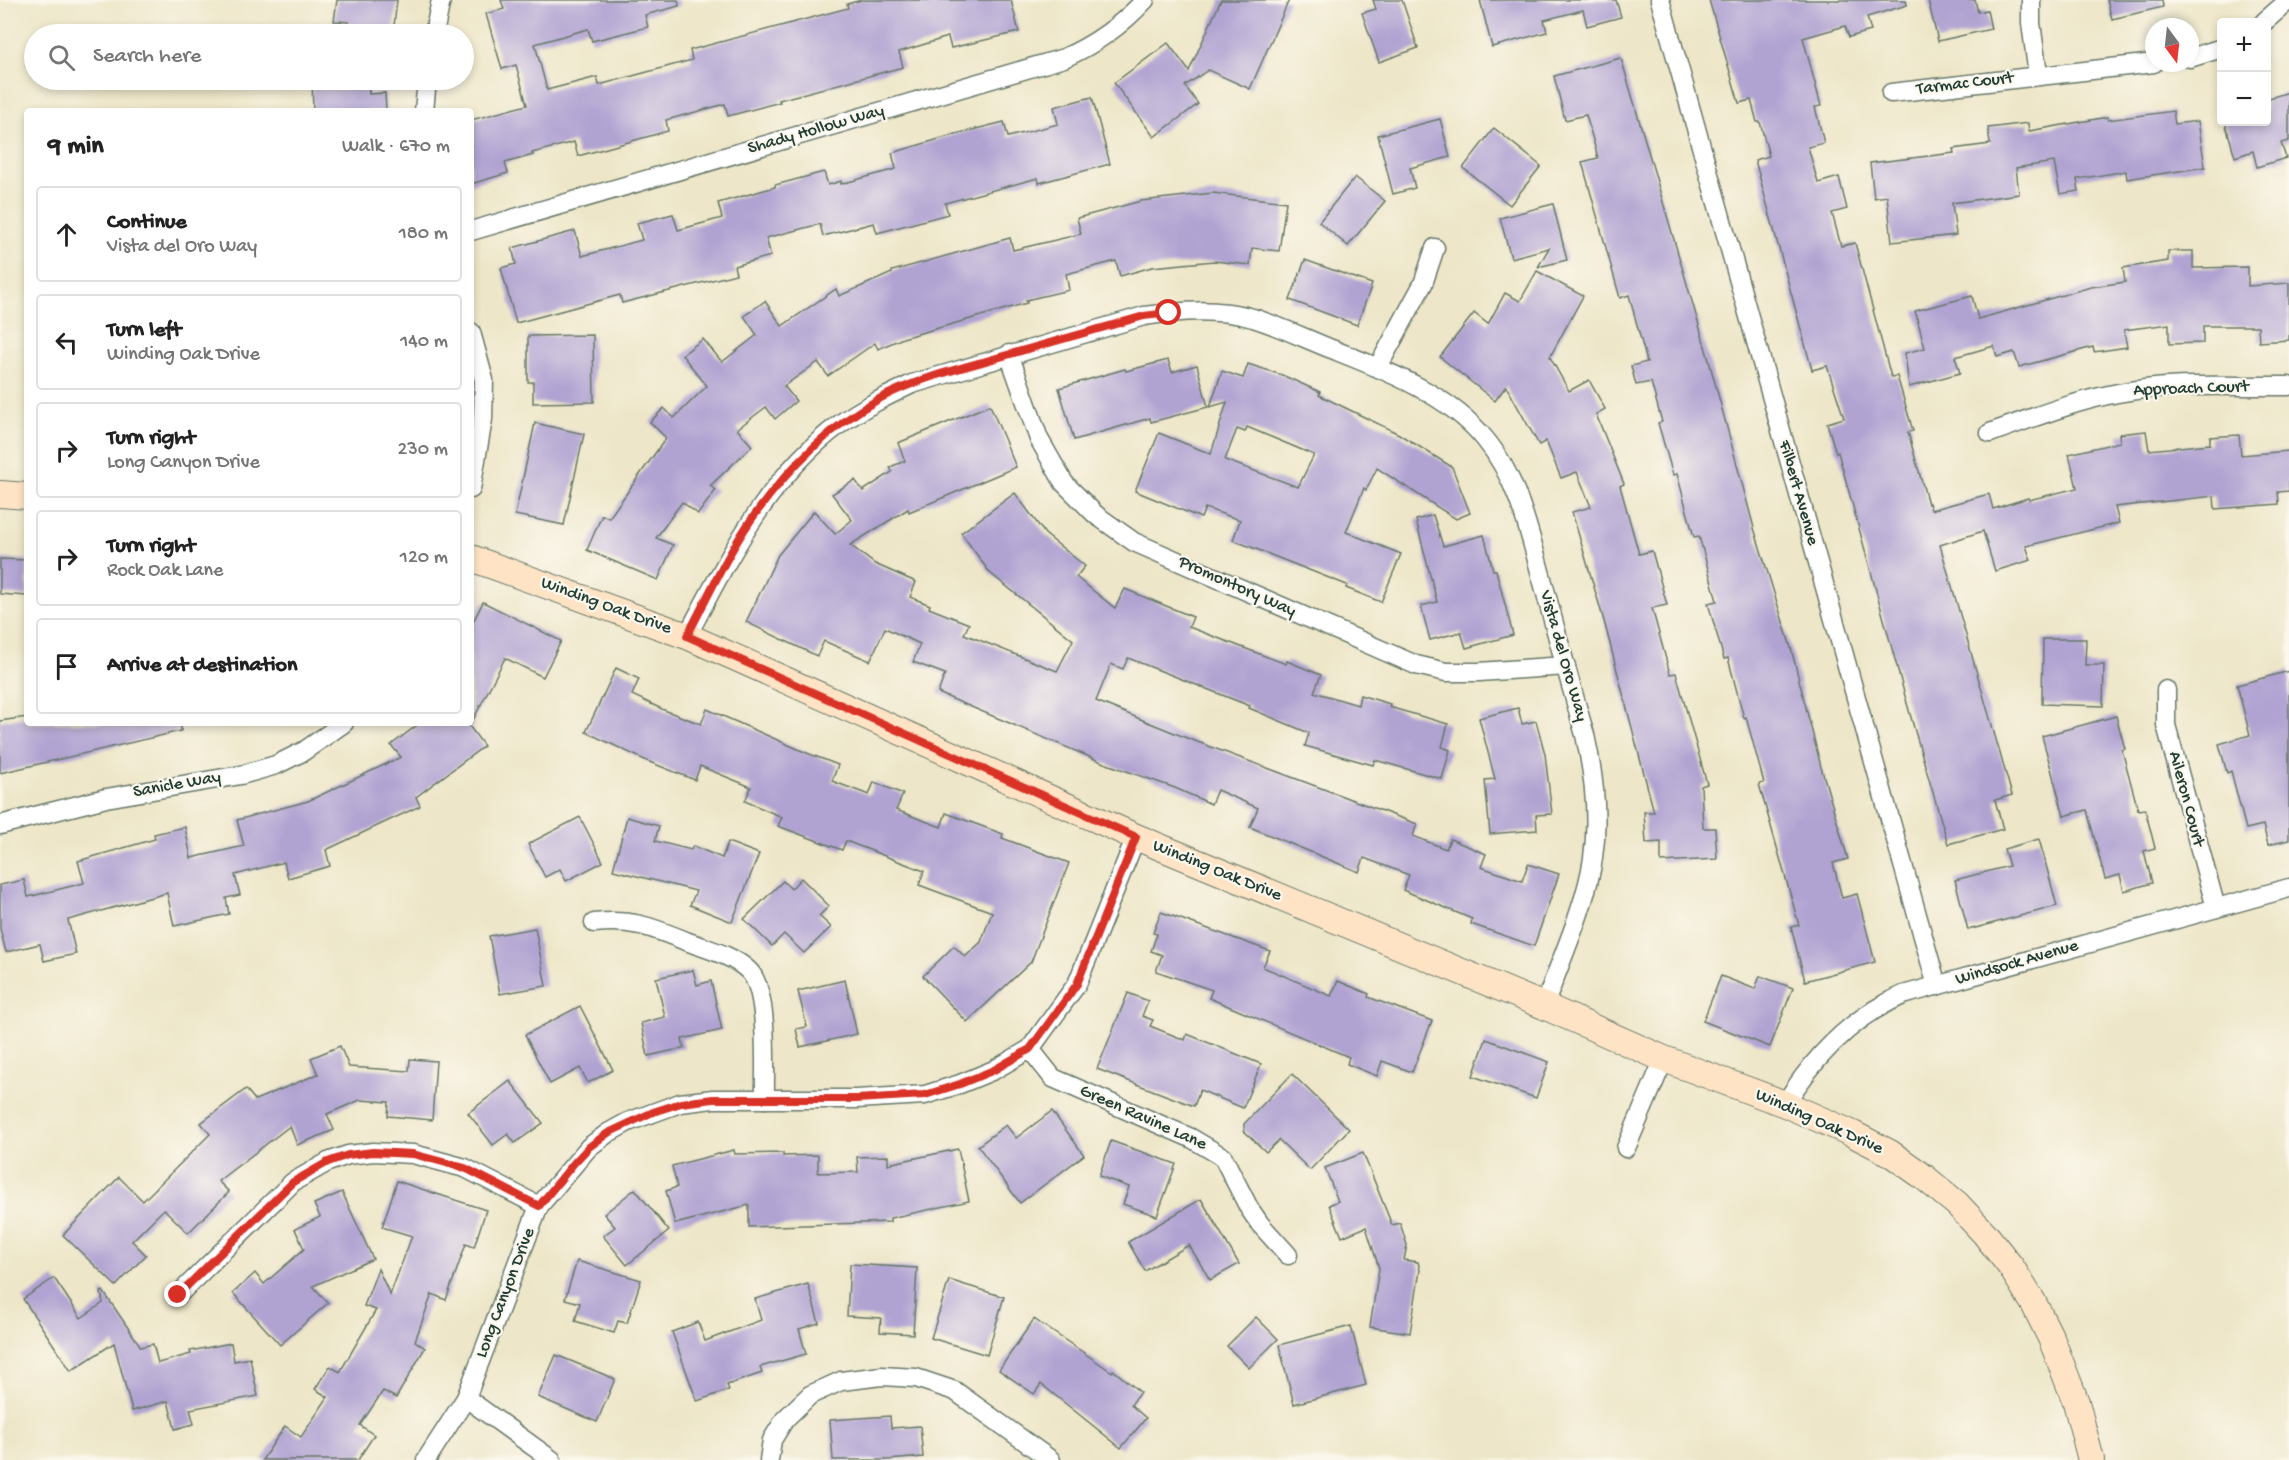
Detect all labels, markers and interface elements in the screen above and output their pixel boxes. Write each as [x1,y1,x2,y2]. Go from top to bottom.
north arrow [2145,18,2199,72]
map controls [2217,18,2271,126]
button: + [2217,18,2271,72]
search box [24,24,474,90]
icon: search [45,41,78,74]
text: Search here [93,44,201,70]
street label: Tarmac Court [1914,67,2016,100]
button: − [2217,72,2271,126]
street label: Shady Hollow Way [745,100,887,160]
text: 9 min [48,132,104,163]
text: Walk · 670 m [342,136,450,159]
text: Continue [107,210,187,236]
icon: ahead [50,218,83,251]
text: 180 m [399,223,448,246]
text: Vista del Oro Way [107,236,257,259]
route start [1155,299,1181,325]
text: Turn left [107,318,181,344]
icon: left [50,326,83,359]
text: 140 m [400,331,448,354]
text: Winding Oak Drive [107,344,260,367]
street label: Approach Court [2133,376,2251,402]
text: Turn right [107,426,195,452]
icon: right [50,434,83,467]
street label: Filbert Avenue [1773,437,1823,548]
text: 230 m [398,439,448,462]
text: Long Canyon Drive [107,452,260,475]
text: Turn right [107,534,195,560]
icon: right [50,542,83,575]
text: 120 m [400,547,448,570]
street label: Promontory Way [1174,551,1299,622]
text: Rock Oak Lane [107,560,223,583]
street label: Winding Oak Drive [538,573,675,640]
street label: Vista del Oro Way [1534,587,1592,724]
icon: arrive [50,650,83,683]
text: Arrive at destination [107,653,297,679]
street label: Aileron Court [2163,749,2209,850]
street label: Sanicle Way [132,767,223,803]
street label: Winding Oak Drive [1149,835,1285,907]
street label: Windsock Avenue [1953,935,2082,991]
street label: Green Ravine Lane [1076,1081,1210,1156]
street label: Winding Oak Drive [1752,1084,1887,1160]
street label: Long Canyon Drive [472,1224,541,1361]
route end [164,1281,190,1307]

